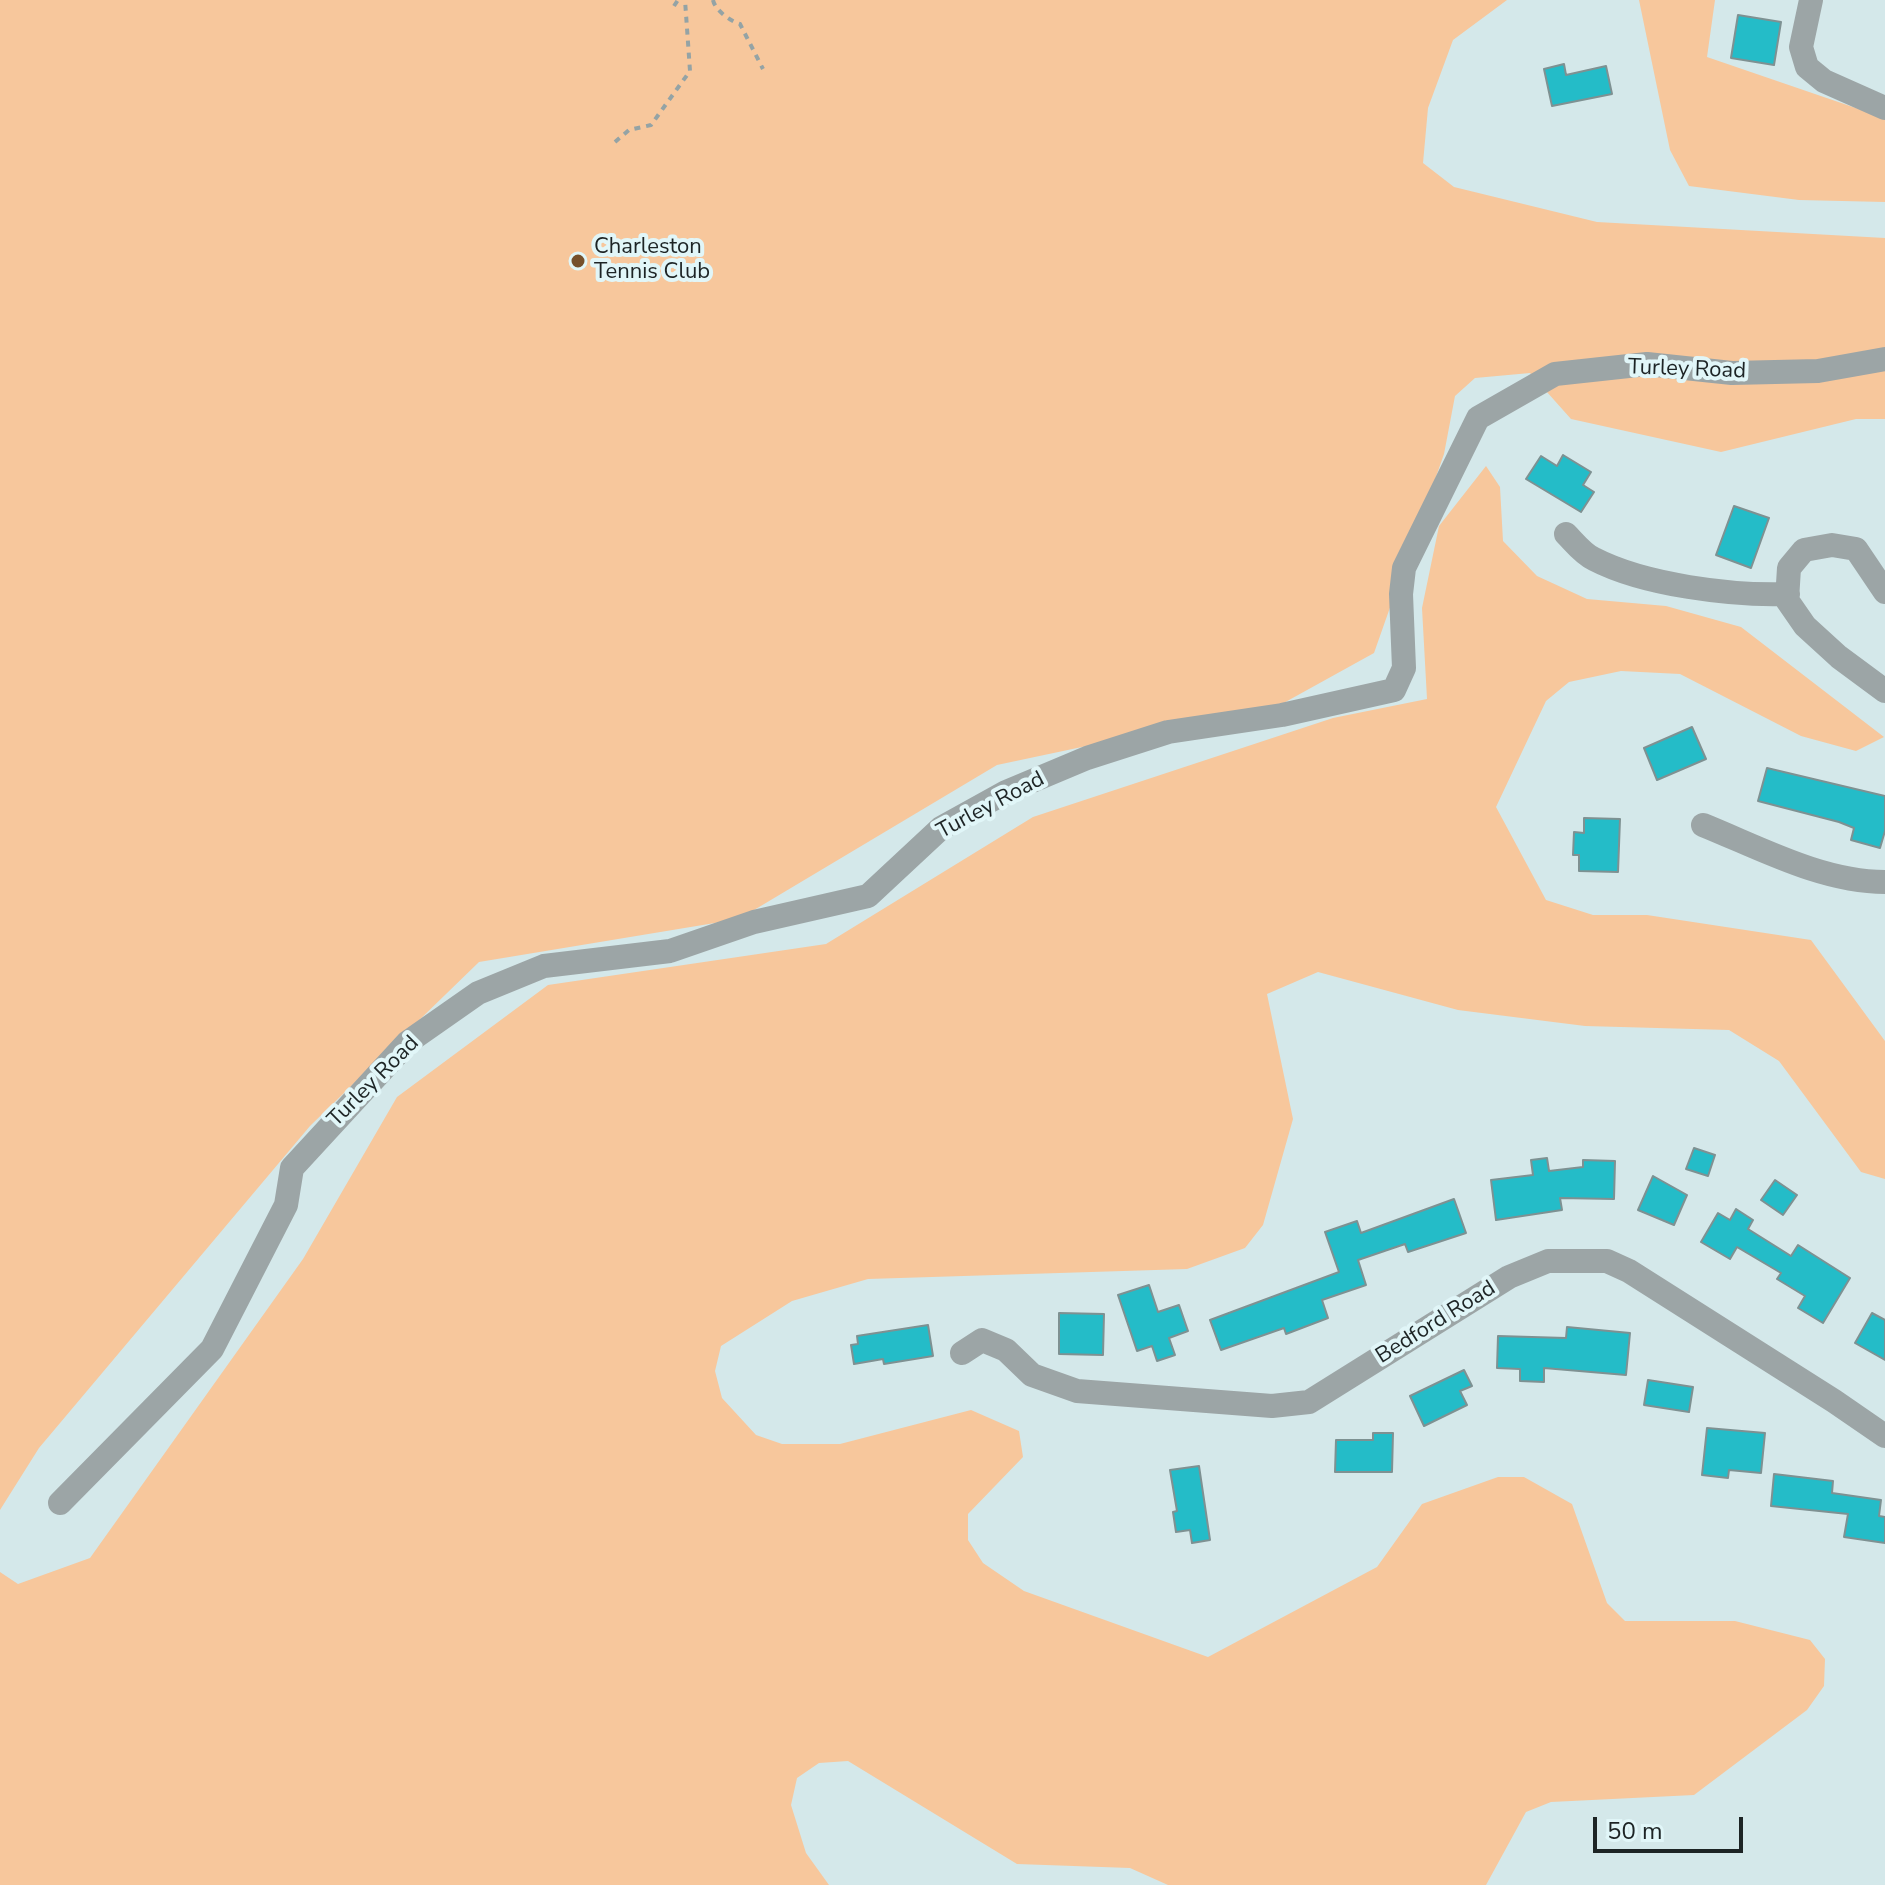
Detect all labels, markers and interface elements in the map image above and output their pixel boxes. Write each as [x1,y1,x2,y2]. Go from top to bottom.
place label: Charleston Tennis Club [594,235,710,286]
marker: Charleston Tennis Club [569,252,587,270]
street label: Turley Road [1628,355,1746,385]
street label: Turley Road [933,767,1049,845]
street label: Turley Road [323,1031,425,1133]
street label: Bedford Road [1371,1276,1501,1370]
scale bar [1597,1801,1747,1851]
text: 50 m [1607,1815,1663,1847]

